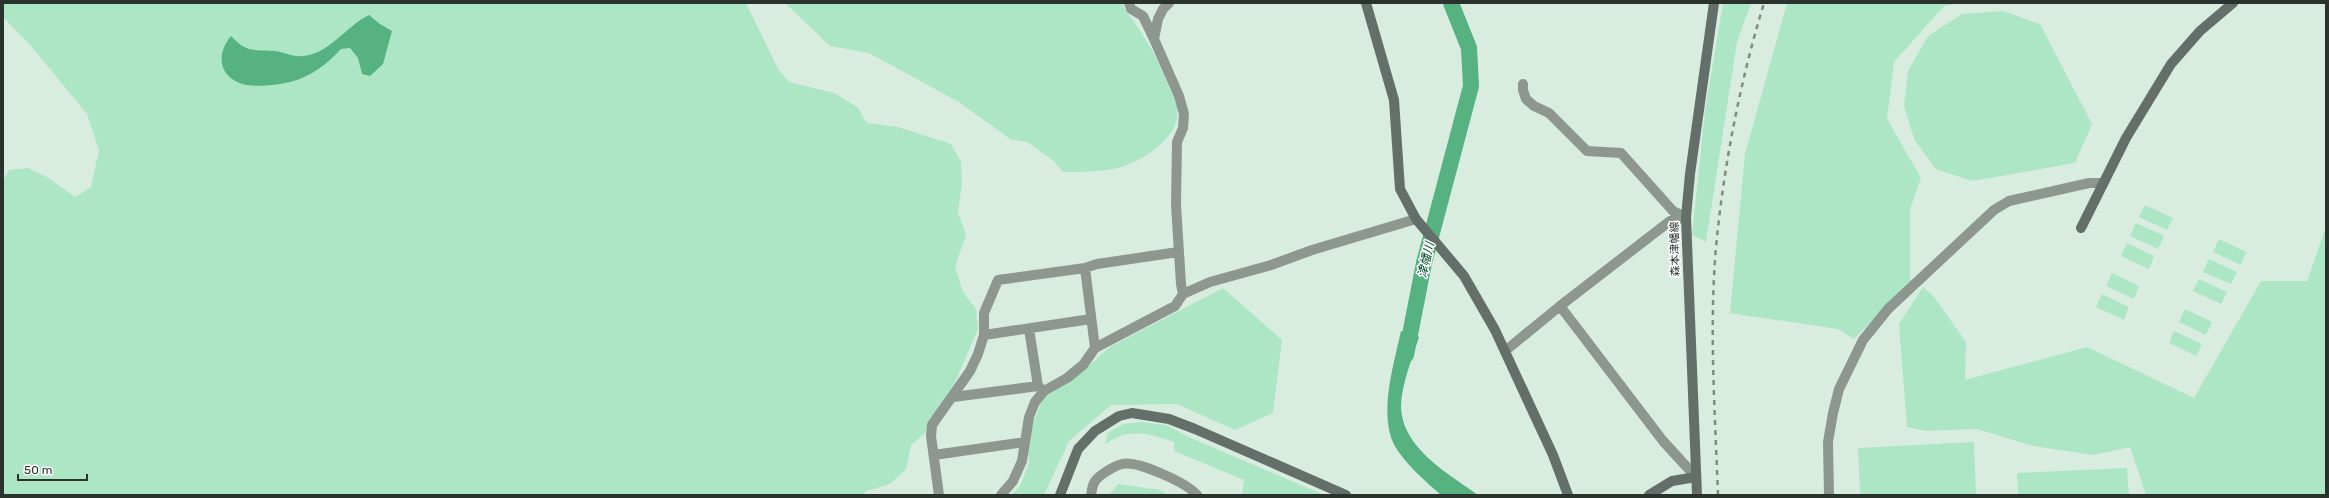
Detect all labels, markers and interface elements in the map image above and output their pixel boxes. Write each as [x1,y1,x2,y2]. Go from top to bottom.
street label: 森本津幡線 [1668,221,1682,277]
water label: 津幡川 [1415,239,1437,279]
scale bar [18,456,87,482]
text: 50 m [24,463,52,477]

